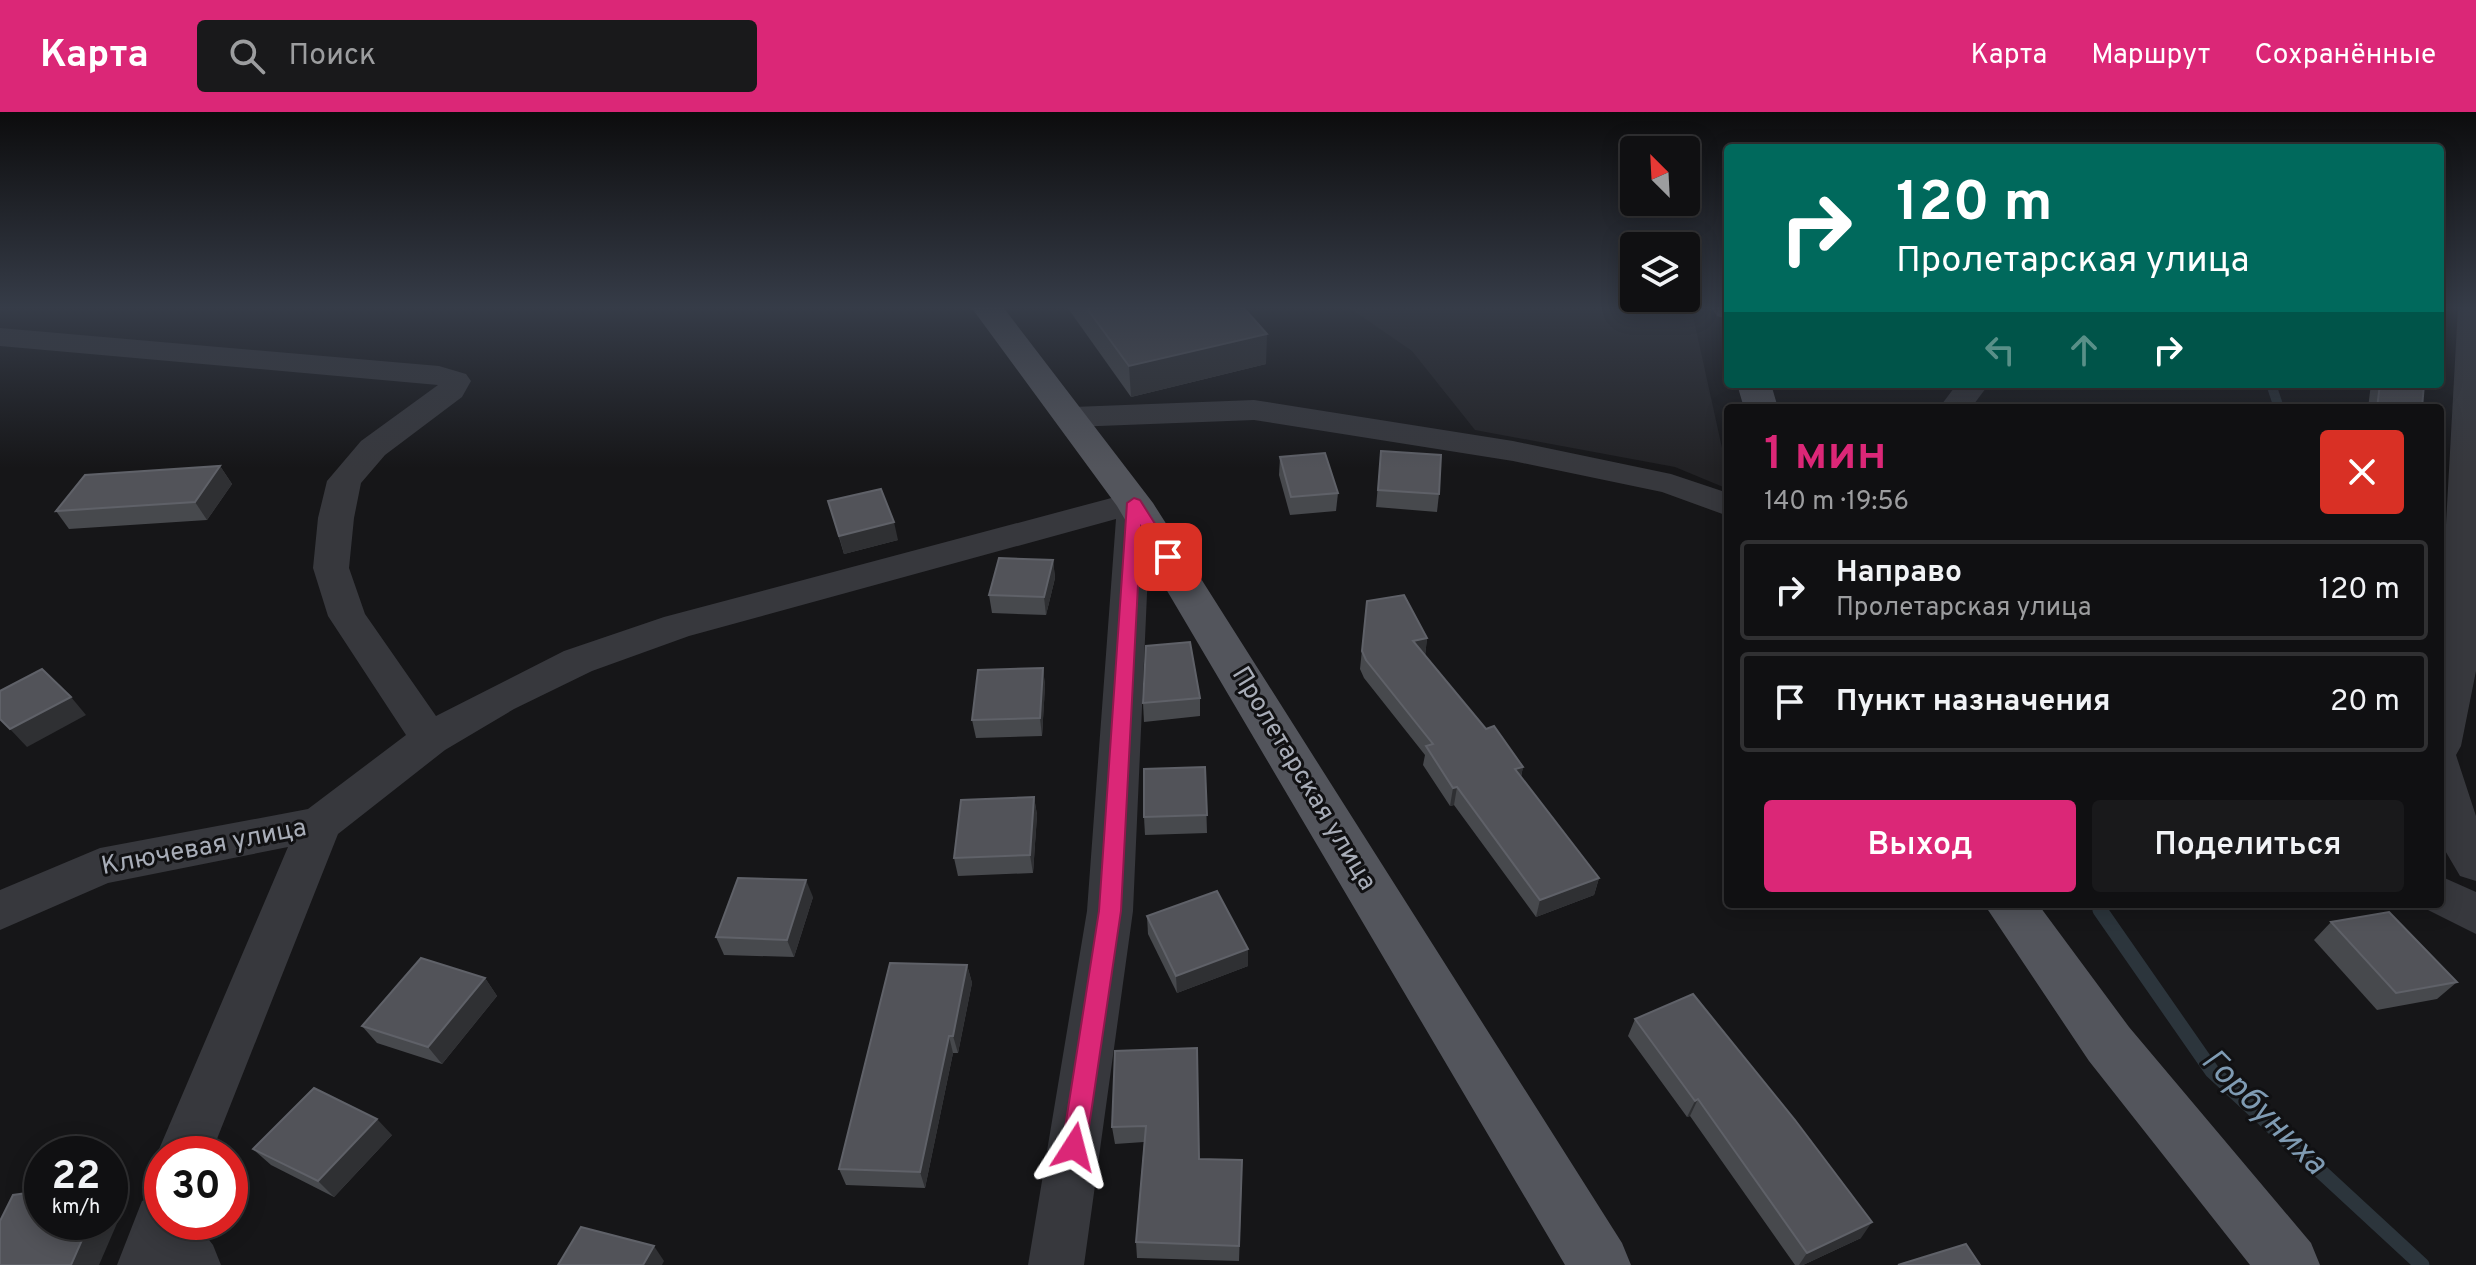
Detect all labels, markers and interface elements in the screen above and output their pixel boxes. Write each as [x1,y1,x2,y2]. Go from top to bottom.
search box [197,20,757,92]
text: Карта [40,32,149,81]
icon: search [225,34,269,78]
text: Поиск [289,38,376,75]
text: Карта [1971,38,2047,74]
text: Маршрут [2091,38,2210,74]
text: Сохранённые [2254,38,2436,74]
north arrow [1620,136,1700,216]
map controls [1620,136,1700,312]
text: 120 m [1896,170,2053,240]
icon: right [1764,176,1868,280]
button: layers [1620,232,1700,312]
text: Пролетарская улица [1896,239,2250,285]
icon: left [1978,328,2022,372]
icon: ahead [2062,328,2106,372]
icon: right [2146,328,2190,372]
text: 1 мин [1764,426,1887,486]
button: close [2320,430,2404,514]
text: 140 m · 19:56 [1764,486,1909,519]
pin [1134,523,1202,591]
icon: arrive [1146,535,1190,579]
text: Направо [1836,555,1962,592]
icon: right [1768,568,1812,612]
text: 120 m [2319,572,2400,609]
text: Пролетарская улица [1836,592,2091,625]
street label: Пролетарская улица [1223,661,1383,897]
icon: arrive [1768,680,1812,724]
text: Пункт назначения [1836,684,2110,721]
text: 20 m [2330,684,2400,721]
button: Выход [1764,800,2076,892]
button: Поделиться [2092,800,2404,892]
street label: Ключевая улица [99,812,309,884]
water label: Горбуниха [2191,1041,2336,1186]
position arrow [1032,1105,1116,1189]
speed limit sign: 30 [144,1136,248,1240]
text: 22 [52,1153,100,1203]
text: km/h [52,1195,100,1221]

